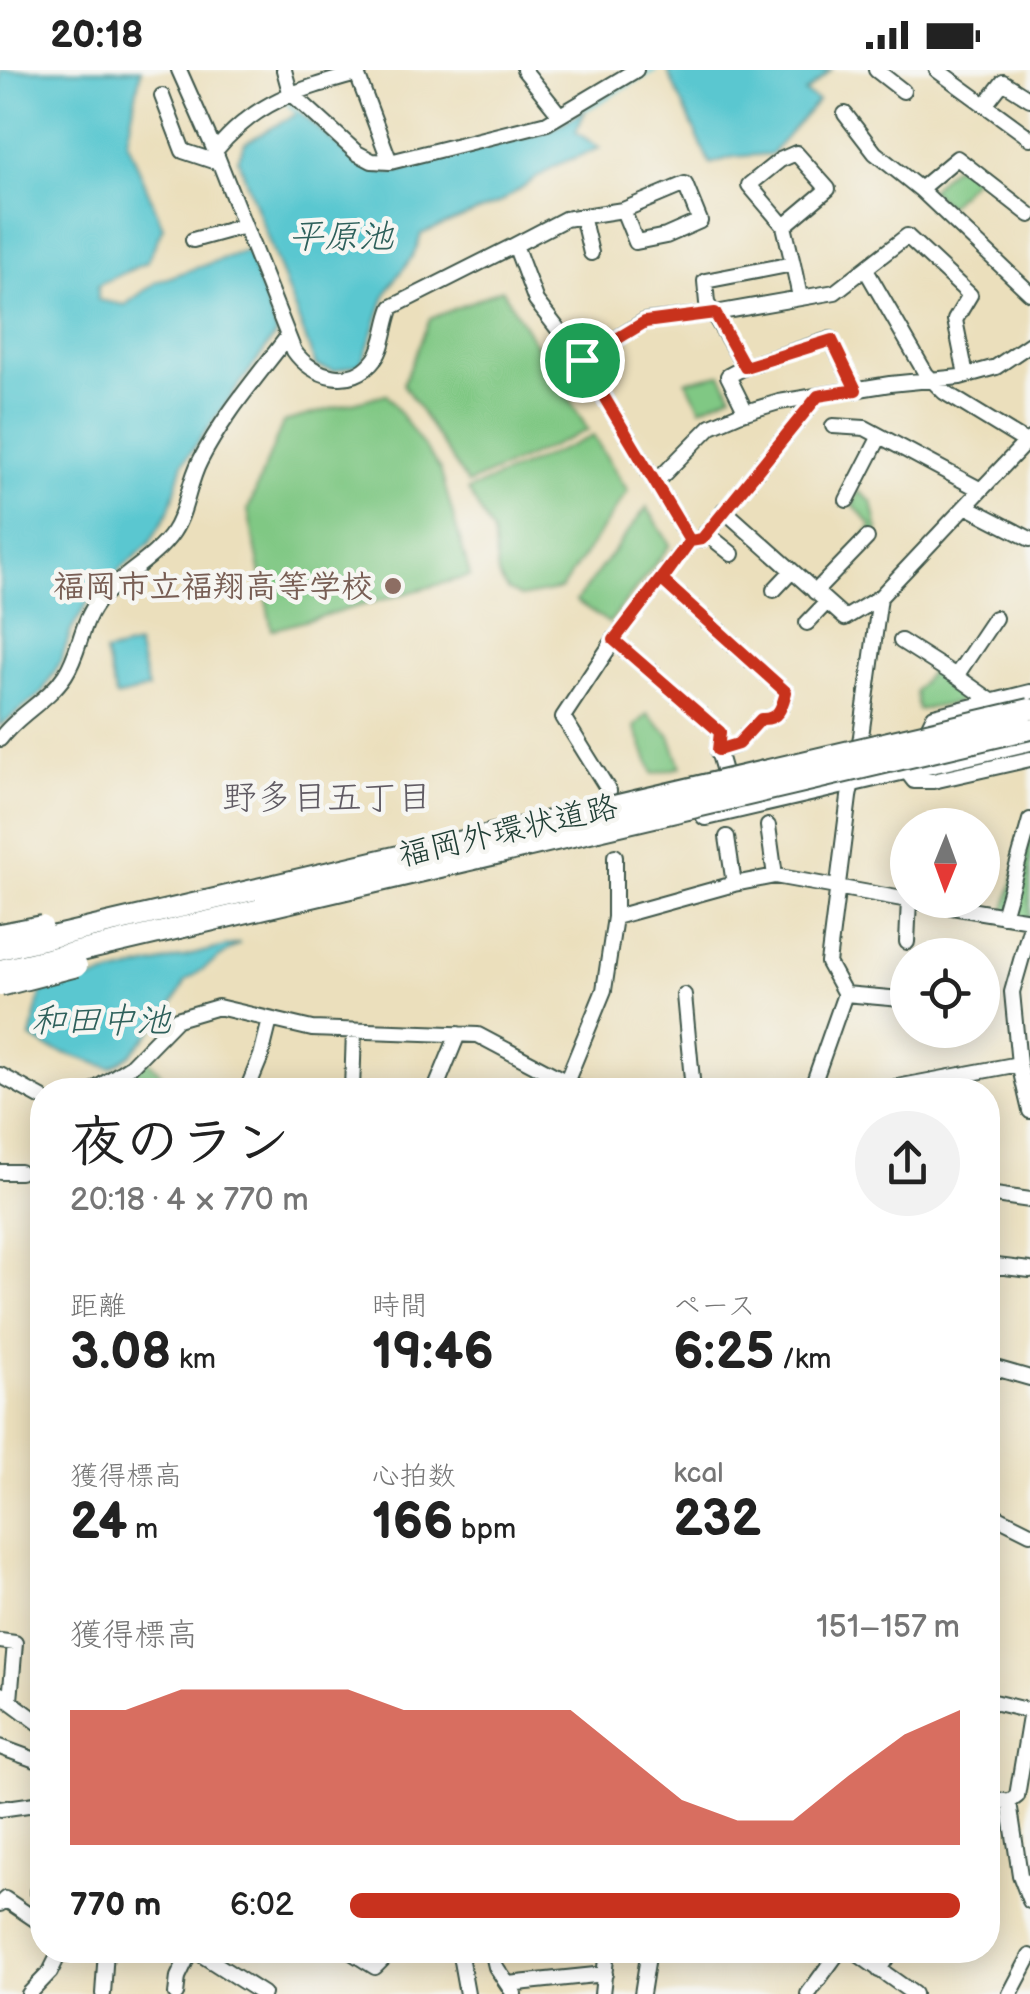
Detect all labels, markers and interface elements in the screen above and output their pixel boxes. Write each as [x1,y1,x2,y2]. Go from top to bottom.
text: 20:18 [50,13,144,58]
water label: 平原池 [288,216,394,259]
pin [540,318,625,403]
icon: arrive [555,333,610,388]
place label: 福岡市立福翔高等学校 [53,568,373,607]
marker: 福岡市立福翔高等学校 [382,575,404,597]
district label: 野多目五丁目 [222,777,432,820]
street label: 福岡外環状道路 [395,787,622,876]
north arrow [890,808,1000,918]
map controls [890,808,1000,1048]
button: locate [890,938,1000,1048]
water label: 和田中池 [31,1000,172,1043]
text: 夜のラン [70,1110,290,1177]
button: share [855,1111,960,1216]
text: 20:18 · 4 × 770 m [70,1181,309,1220]
text: 距離 [70,1290,126,1323]
text: 時間 [372,1290,428,1323]
text: ペース [673,1290,756,1323]
text: 3.08 [70,1323,171,1383]
text: 19:46 [372,1323,494,1383]
text: 6:25 [673,1323,774,1383]
text: km [171,1343,216,1376]
text: /km [774,1343,832,1376]
text: kcal [673,1457,724,1490]
text: 獲得標高 [70,1460,182,1493]
text: 心拍数 [372,1460,456,1493]
text: 232 [673,1490,761,1550]
text: 24 [70,1493,127,1553]
text: 166 [372,1493,453,1553]
text: m [127,1513,158,1546]
text: bpm [453,1513,516,1546]
text: 151–157 m [816,1608,960,1647]
text: 獲得標高 [70,1616,198,1655]
text: 770 m [70,1886,161,1925]
text: 6:02 [230,1886,294,1925]

